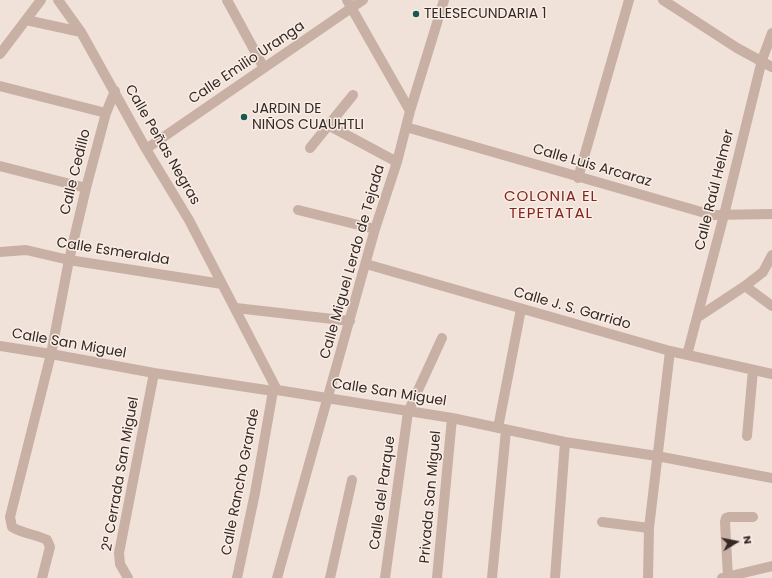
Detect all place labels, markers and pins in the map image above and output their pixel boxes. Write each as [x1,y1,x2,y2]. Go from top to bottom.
place label: TELESECUNDARIA 1 [424,6,546,22]
marker: TELESECUNDARIA 1 [411,9,421,19]
place label: JARDIN DE NIÑOS CUAUHTLI [252,101,364,134]
marker: JARDIN DE NIÑOS CUAUHTLI [239,112,249,122]

